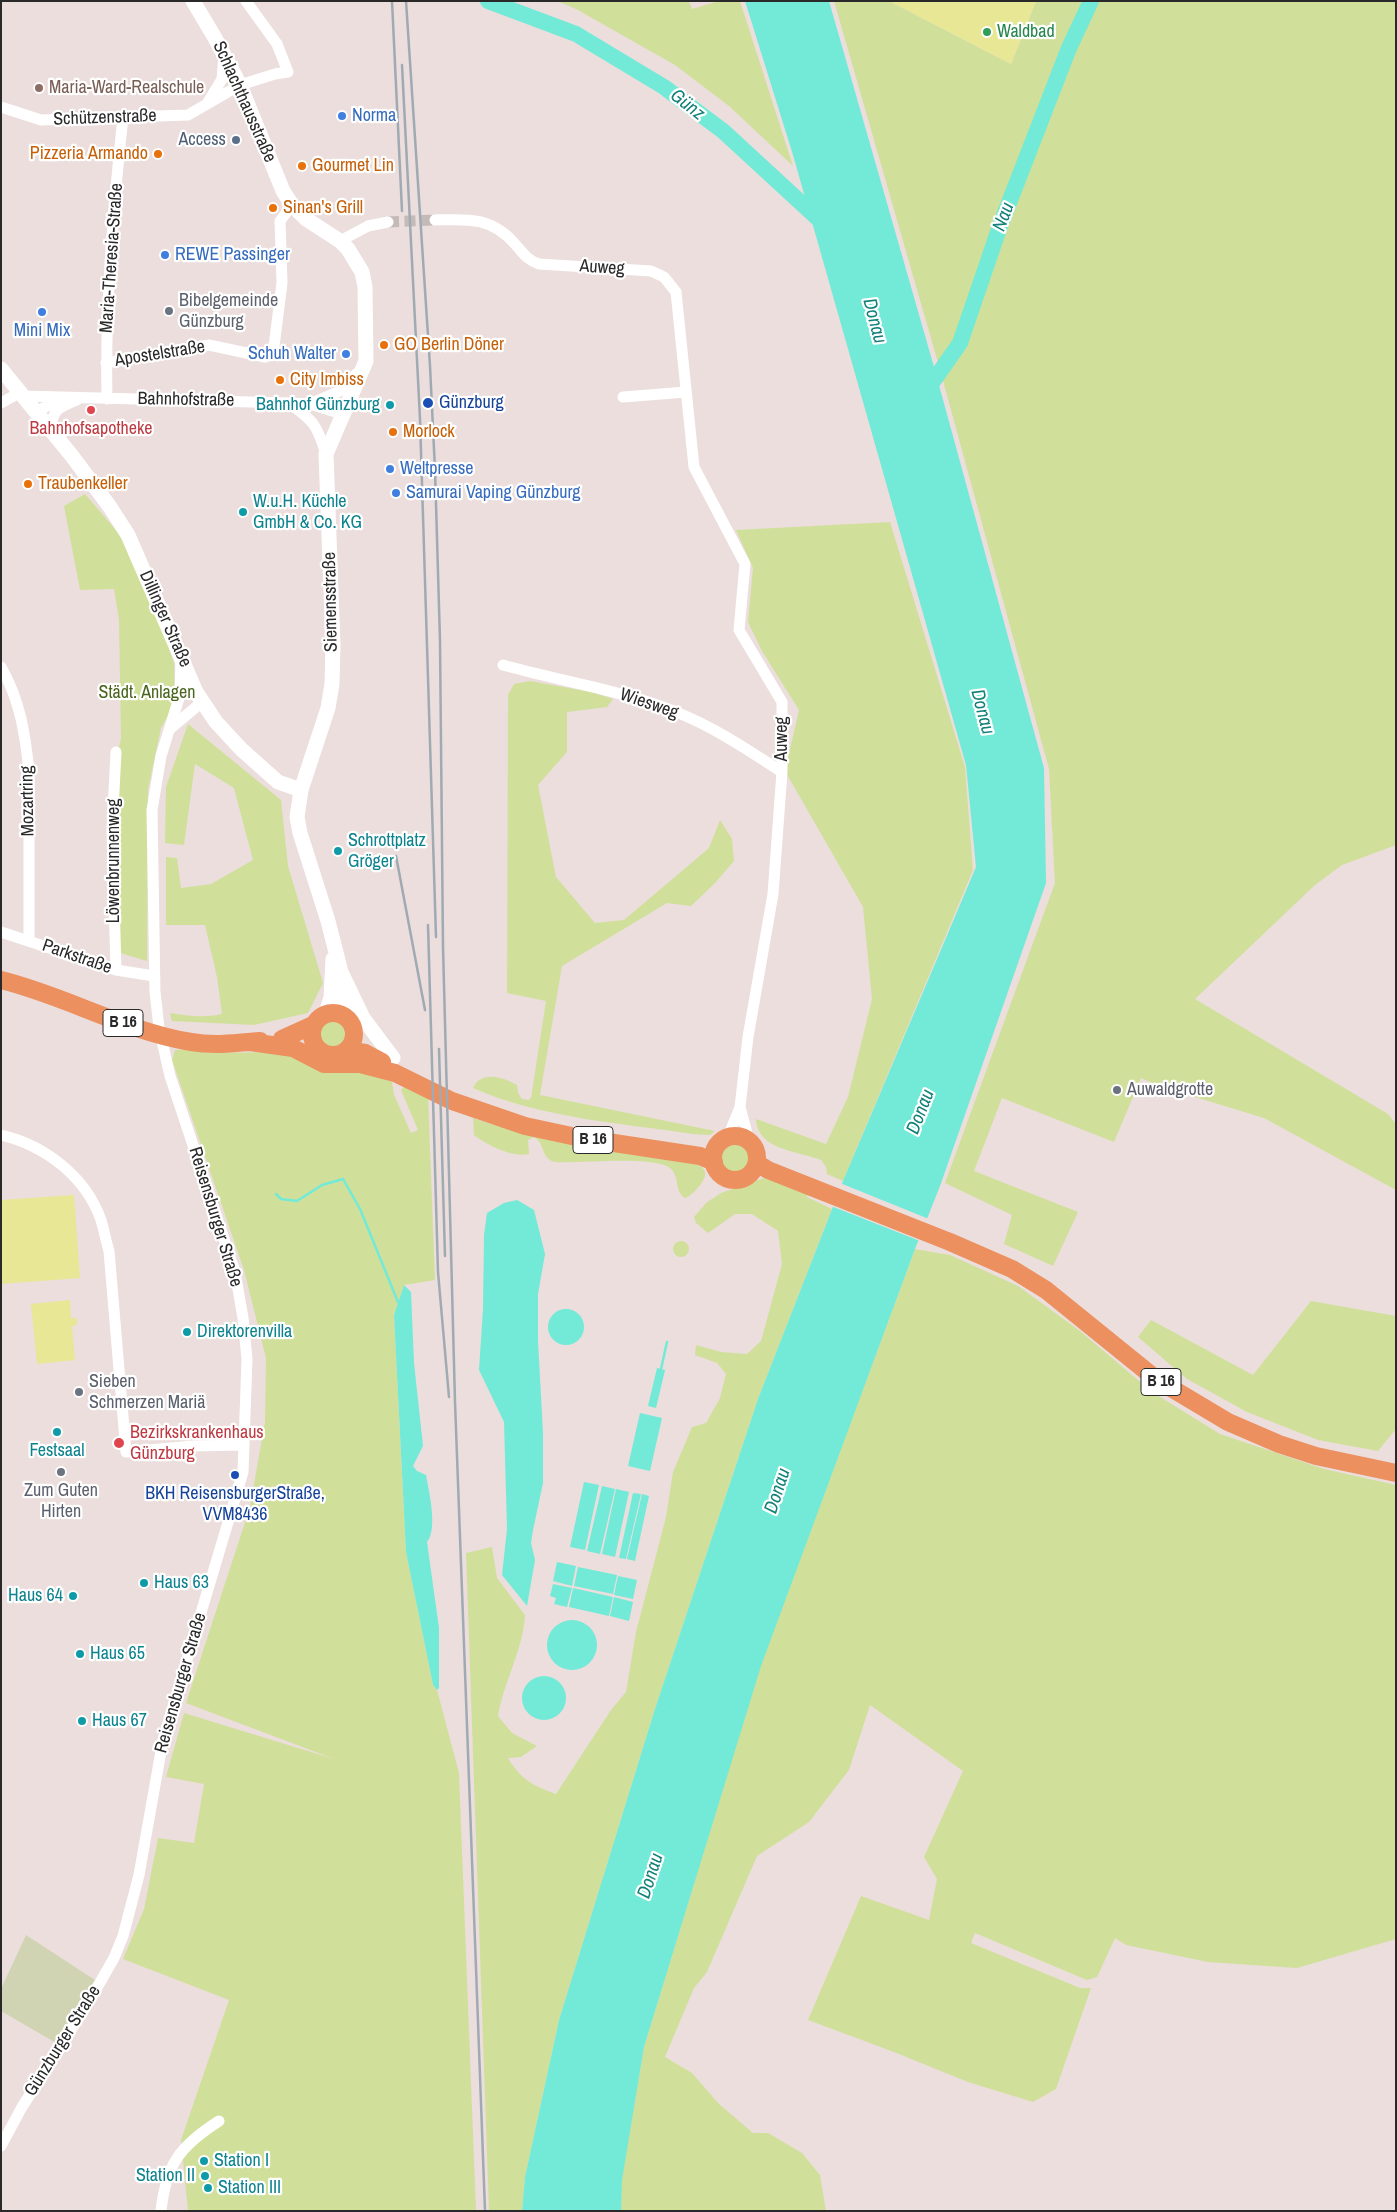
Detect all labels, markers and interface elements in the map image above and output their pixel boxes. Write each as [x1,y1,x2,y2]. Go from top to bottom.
place label: Waldbad [997,21,1055,43]
marker: Waldbad [981,26,993,38]
street label: Schlachthausstraße [208,38,280,166]
place label: Maria-Ward-Realschule [49,77,204,99]
marker: Maria-Ward-Realschule [33,82,45,94]
water label: Günz [665,85,709,125]
street label: Schützenstraße [53,105,157,131]
place label: Norma [352,105,396,127]
marker: Norma [336,110,348,122]
place label: Access [178,129,226,151]
marker: Access [230,134,242,146]
place label: Pizzeria Armando [30,143,148,165]
marker: Pizzeria Armando [152,148,164,160]
place label: Gourmet Lin [312,155,394,177]
marker: Gourmet Lin [296,160,308,172]
street label: Maria-Theresia-Straße [96,182,128,334]
place label: Sinan's Grill [283,197,363,219]
water label: Nau [988,200,1020,234]
marker: Sinan's Grill [267,202,279,214]
place label: REWE Passinger [175,244,290,266]
marker: REWE Passinger [159,249,171,261]
street label: Auweg [579,256,625,280]
place label: Bibelgemeinde Günzburg [179,290,278,332]
water label: Donau [857,296,891,346]
marker: Bibelgemeinde Günzburg [163,305,175,317]
marker: Mini Mix [36,306,48,318]
place label: Mini Mix [14,320,70,342]
place label: GO Berlin Döner [394,334,504,356]
street label: Apostelstraße [113,336,207,372]
marker: GO Berlin Döner [378,339,390,351]
place label: Schuh Walter [248,343,336,365]
marker: Schuh Walter [340,348,352,360]
place label: City Imbiss [290,369,364,391]
marker: City Imbiss [274,374,286,386]
street label: Bahnhofstraße [137,388,235,412]
place label: Günzburg [439,392,504,414]
place label: Bahnhof Günzburg [256,394,380,416]
marker: Günzburg [421,396,435,410]
marker: Bahnhof Günzburg [384,399,396,411]
marker: Bahnhofsapotheke [85,404,97,416]
place label: Bahnhofsapotheke [29,418,153,440]
place label: Morlock [403,421,455,443]
marker: Morlock [387,426,399,438]
place label: Weltpresse [400,458,474,480]
marker: Weltpresse [384,463,396,475]
place label: Traubenkeller [38,473,128,495]
marker: Traubenkeller [22,478,34,490]
place label: Samurai Vaping Günzburg [406,482,581,504]
marker: Samurai Vaping Günzburg [390,487,402,499]
place label: W.u.H. Küchle GmbH & Co. KG [253,491,362,534]
marker: W.u.H. Küchle GmbH & Co. KG [237,506,249,518]
street label: Siemensstraße [319,552,343,652]
street label: Dillinger Straße [134,567,196,671]
park label: Städt. Anlagen [99,682,195,704]
street label: Wiesweg [617,684,681,724]
water label: Donau [965,687,999,737]
street label: Auweg [771,716,793,762]
street label: Mozartring [17,766,39,836]
street label: Löwenbrunnenweg [103,799,125,923]
place label: Schrottplatz Gröger [348,830,426,872]
marker: Schrottplatz Gröger [332,845,344,857]
street label: Parkstraße [39,935,115,979]
road number: B 16 [103,1010,143,1036]
place label: Auwaldgrotte [1127,1079,1213,1101]
marker: Auwaldgrotte [1111,1084,1123,1096]
water label: Donau [902,1086,940,1138]
road number: B 16 [573,1126,613,1154]
street label: Reisensburger Straße [183,1144,247,1290]
place label: Direktorenvilla [197,1321,292,1343]
marker: Direktorenvilla [181,1326,193,1338]
road number: B 16 [1141,1368,1181,1395]
place label: Sieben Schmerzen Mariä [89,1371,205,1414]
marker: Sieben Schmerzen Mariä [73,1386,85,1398]
place label: Bezirkskrankenhaus Günzburg [130,1422,264,1465]
marker: Festsaal [51,1426,63,1438]
marker: Bezirkskrankenhaus Günzburg [112,1436,126,1450]
place label: Festsaal [29,1440,85,1462]
marker: Zum Guten Hirten [55,1466,67,1478]
water label: Donau [760,1466,796,1516]
marker: BKH ReisensburgerStraße, VVM8436 [229,1469,241,1481]
place label: Zum Guten Hirten [24,1480,98,1522]
place label: BKH ReisensburgerStraße, VVM8436 [145,1483,325,1526]
place label: Haus 63 [154,1572,209,1594]
marker: Haus 63 [138,1577,150,1589]
place label: Haus 64 [8,1585,63,1607]
marker: Haus 64 [67,1590,79,1602]
street label: Reisensburger Straße [151,1610,211,1756]
place label: Haus 65 [90,1643,145,1665]
marker: Haus 65 [74,1648,86,1660]
place label: Haus 67 [92,1710,147,1732]
marker: Haus 67 [76,1715,88,1727]
water label: Donau [633,1851,669,1901]
street label: Günzburger Straße [20,1982,106,2100]
place label: Station I [214,2150,269,2172]
marker: Station I [198,2155,210,2167]
place label: Station II [136,2165,195,2187]
marker: Station II [199,2170,211,2182]
place label: Station III [218,2177,281,2199]
marker: Station III [202,2182,214,2194]

